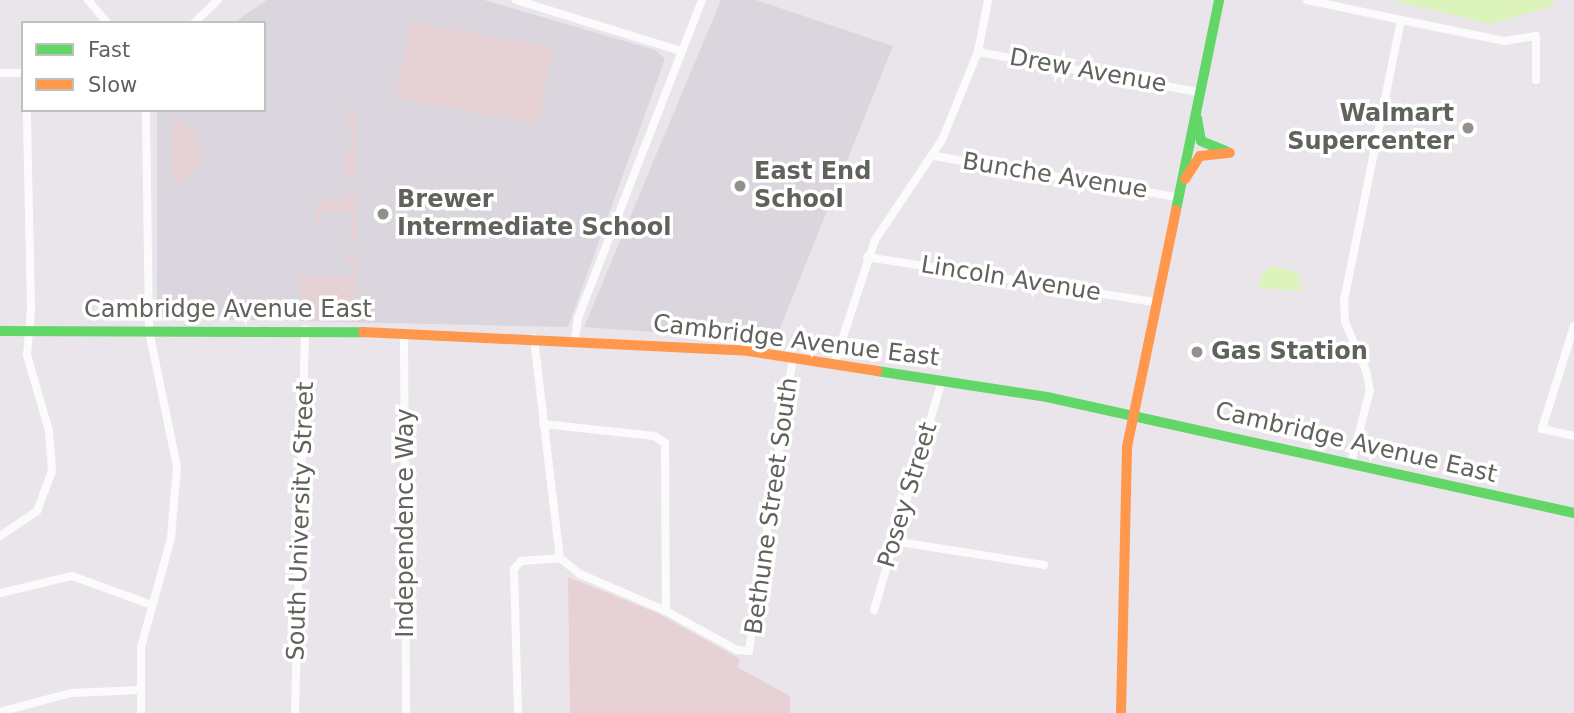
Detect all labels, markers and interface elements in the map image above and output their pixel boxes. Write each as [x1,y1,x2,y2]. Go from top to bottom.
legend [21,21,266,112]
text: Fast [88,38,130,62]
street label: Drew Avenue [1007,43,1169,99]
text: Slow [88,73,137,97]
place label: Walmart Supercenter [1287,100,1454,156]
marker: Walmart Supercenter [1460,120,1476,136]
street label: Bunche Avenue [960,147,1150,205]
place label: East End School [754,158,871,214]
marker: East End School [732,178,748,194]
place label: Brewer Intermediate School [397,186,671,242]
marker: Brewer Intermediate School [375,206,391,222]
street label: Lincoln Avenue [919,251,1103,307]
street label: Cambridge Avenue East [84,296,372,324]
street label: Cambridge Avenue East [651,309,941,373]
place label: Gas Station [1211,338,1368,366]
marker: Gas Station [1189,344,1205,360]
street label: Bethune Street South [740,376,804,636]
street label: South University Street [282,381,320,661]
street label: Cambridge Avenue East [1212,397,1500,489]
street label: Independence Way [392,408,420,638]
street label: Posey Street [872,419,944,571]

